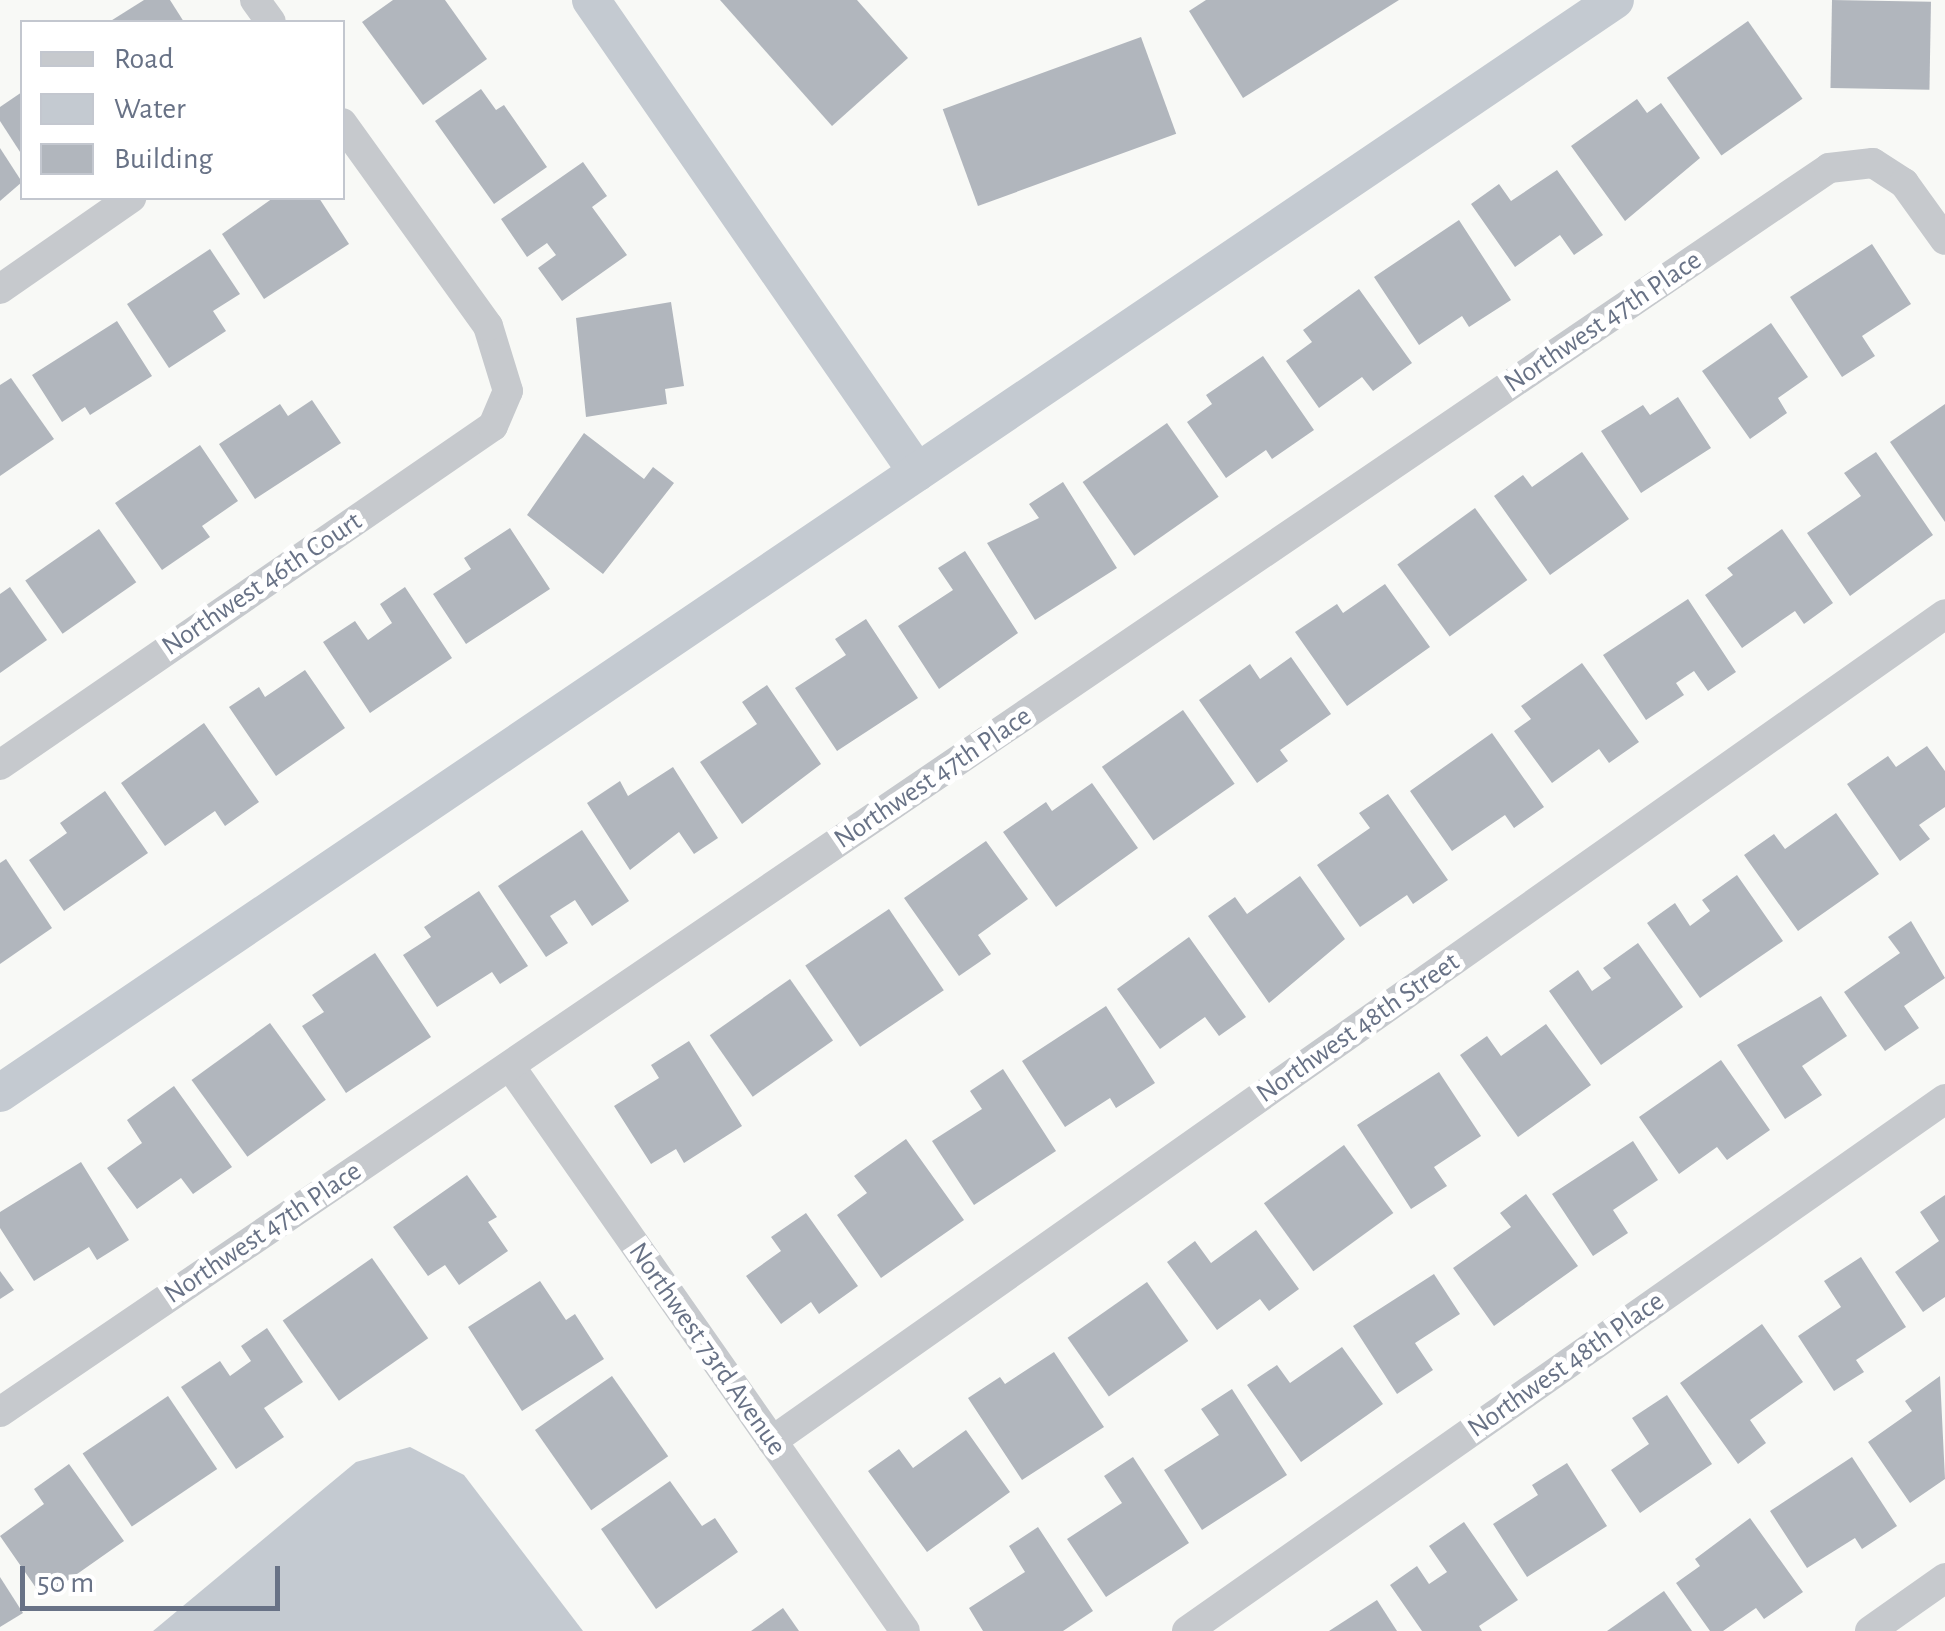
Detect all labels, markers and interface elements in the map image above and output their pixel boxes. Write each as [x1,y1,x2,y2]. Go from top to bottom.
legend [20,20,345,200]
text: Road [114,44,174,74]
text: Water [114,94,186,124]
text: Building [114,144,213,174]
street label: Northwest 47th Place [1498,244,1708,400]
street label: Northwest 46th Court [156,505,368,663]
street label: Northwest 47th Place [828,700,1038,856]
street label: Northwest 48th Street [1250,945,1466,1111]
street label: Northwest 47th Place [158,1155,368,1311]
street label: Northwest 73rd Avenue [621,1236,793,1462]
street label: Northwest 48th Place [1461,1285,1671,1445]
scale bar [25,1546,285,1608]
text: 50 m [37,1568,94,1598]

